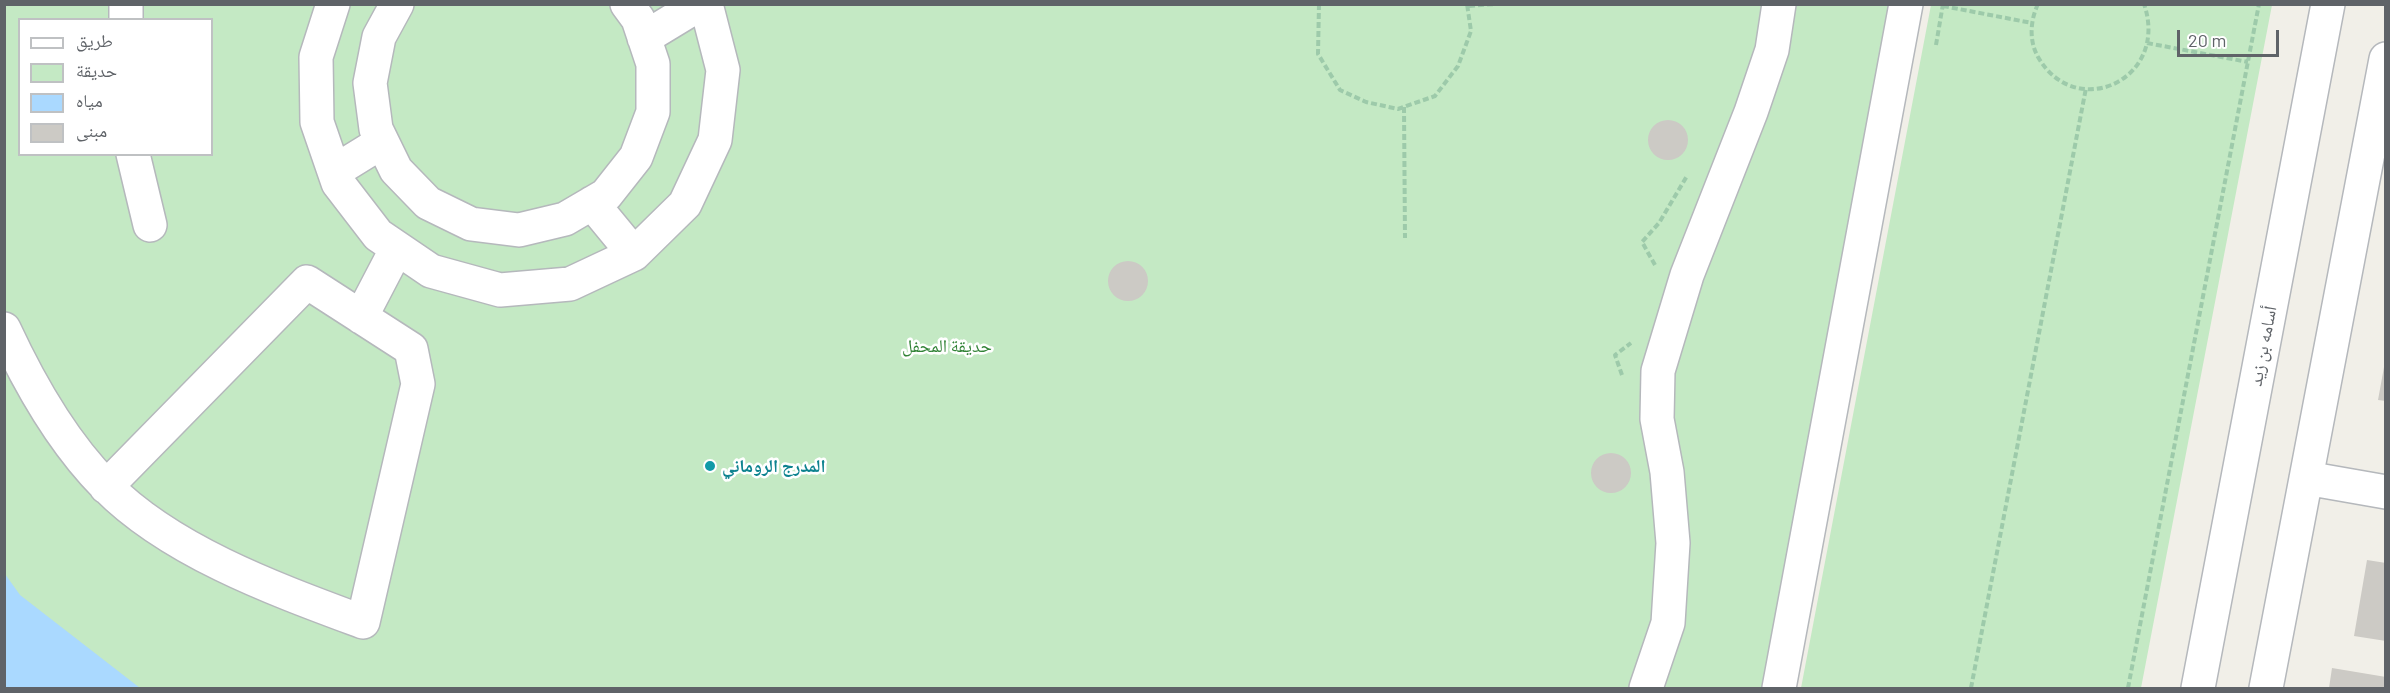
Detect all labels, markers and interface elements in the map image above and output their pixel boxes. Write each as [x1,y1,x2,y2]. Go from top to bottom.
legend [18,18,213,156]
scale bar [2180,18,2282,56]
text: طريق [76,29,113,51]
text: 20 m [2188,29,2226,51]
text: حديقة [76,59,117,81]
text: مياه [76,89,103,111]
text: مبنى [76,119,107,141]
street label: أسامه بن زيد [2245,304,2281,388]
park label: حديقة المحفل [902,335,992,357]
place label: المدرج الروماني [722,455,825,477]
marker: المدرج الروماني [703,459,717,473]

